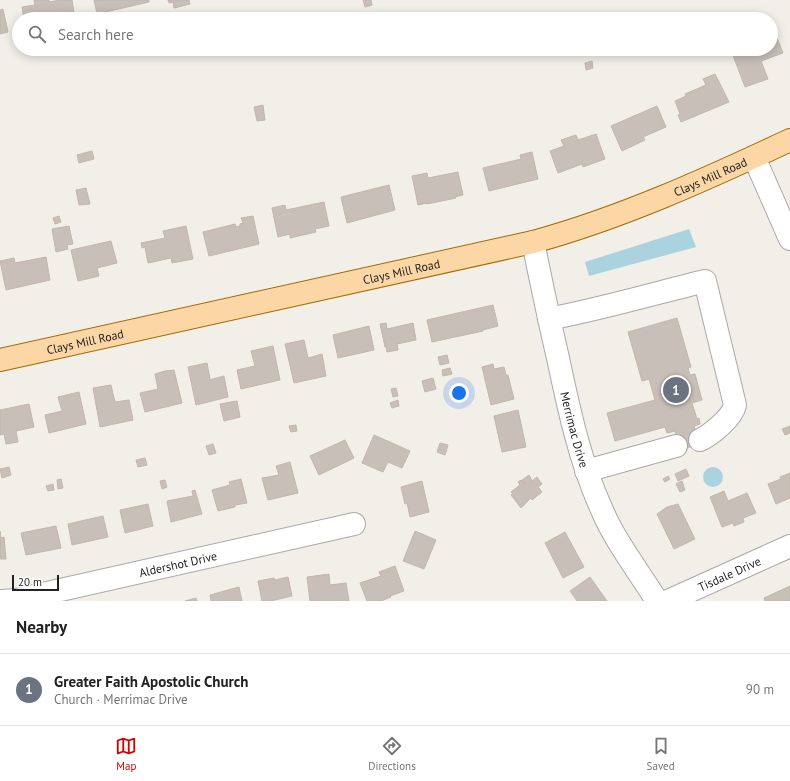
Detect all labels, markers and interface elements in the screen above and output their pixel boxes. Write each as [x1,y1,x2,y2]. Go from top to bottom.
search box [12,12,778,56]
icon: search [26,23,48,45]
text: Search here [58,25,134,44]
street label: Clays Mill Road [671,154,749,199]
street label: Clays Mill Road [361,255,441,287]
street label: Clays Mill Road [45,325,125,357]
pin: 1 [663,375,689,405]
your location [449,383,469,403]
street label: Merrimac Drive [558,390,592,469]
street label: Aldershot Drive [137,548,218,580]
street label: Tisdale Drive [695,553,763,594]
scale bar [12,573,59,592]
text: 20 m [18,575,42,589]
text: Nearby [16,616,67,638]
text: Greater Faith Apostolic Church [54,672,249,691]
text: 1 [25,681,33,698]
text: 90 m [746,681,774,698]
text: Church · Merrimac Drive [54,691,188,708]
tab: Map [115,735,137,773]
tab: Directions [368,735,416,773]
tab: Saved [647,735,675,773]

